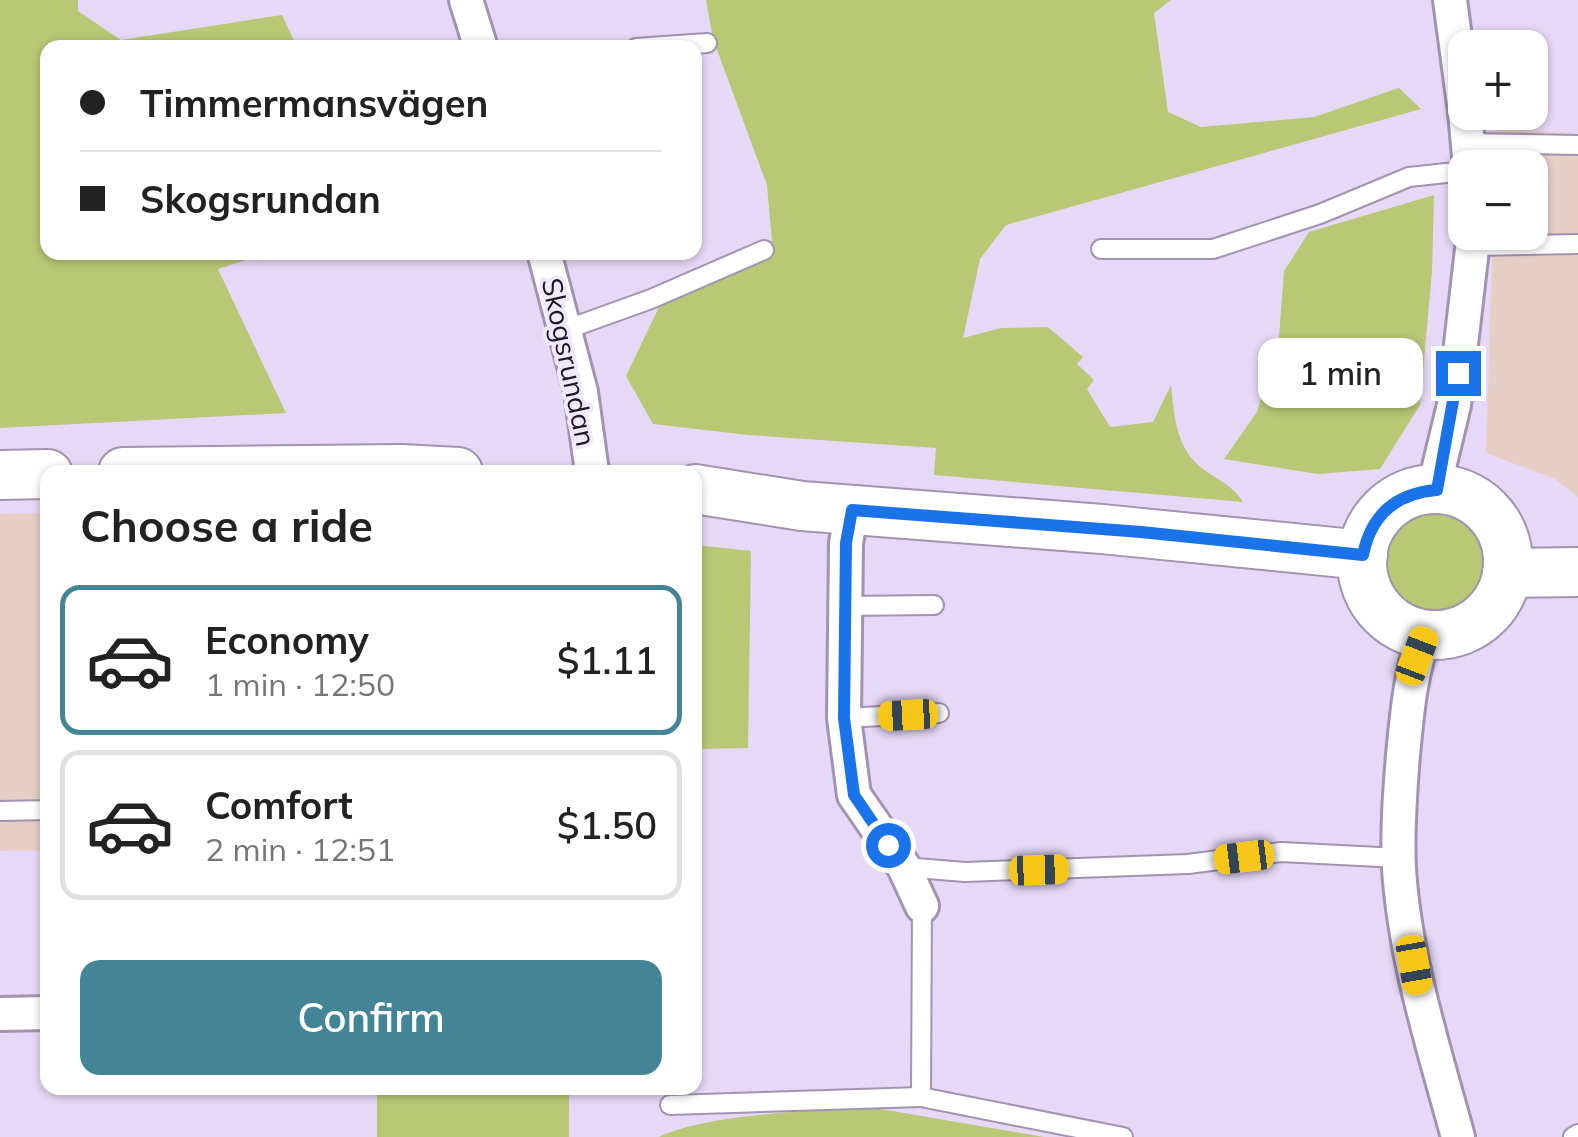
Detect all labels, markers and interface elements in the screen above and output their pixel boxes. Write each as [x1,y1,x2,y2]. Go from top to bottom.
map controls [1448,30,1548,250]
button: + [1448,30,1548,130]
text: Timmermansvägen [140,79,488,127]
button: − [1448,150,1548,250]
text: Skogsrundan [140,175,381,223]
street label: Skogsrundan [535,275,604,449]
callout: 1 min [1258,338,1423,408]
route end [1436,351,1481,396]
text: 1 min [1299,353,1382,393]
text: Choose a ride [80,497,373,553]
icon: car [85,615,175,705]
text: Economy [205,616,369,664]
car [1392,623,1442,689]
text: $1.11 [557,636,657,684]
text: 1 min · 12:50 [205,664,395,704]
car [877,698,939,732]
icon: car [85,780,175,870]
text: Comfort [205,781,353,829]
text: $1.50 [557,801,657,849]
route start [866,823,911,868]
text: 2 min · 12:51 [205,829,395,869]
car [1212,838,1276,876]
car [1008,854,1070,886]
car [1394,933,1434,997]
button: Confirm [80,960,662,1075]

